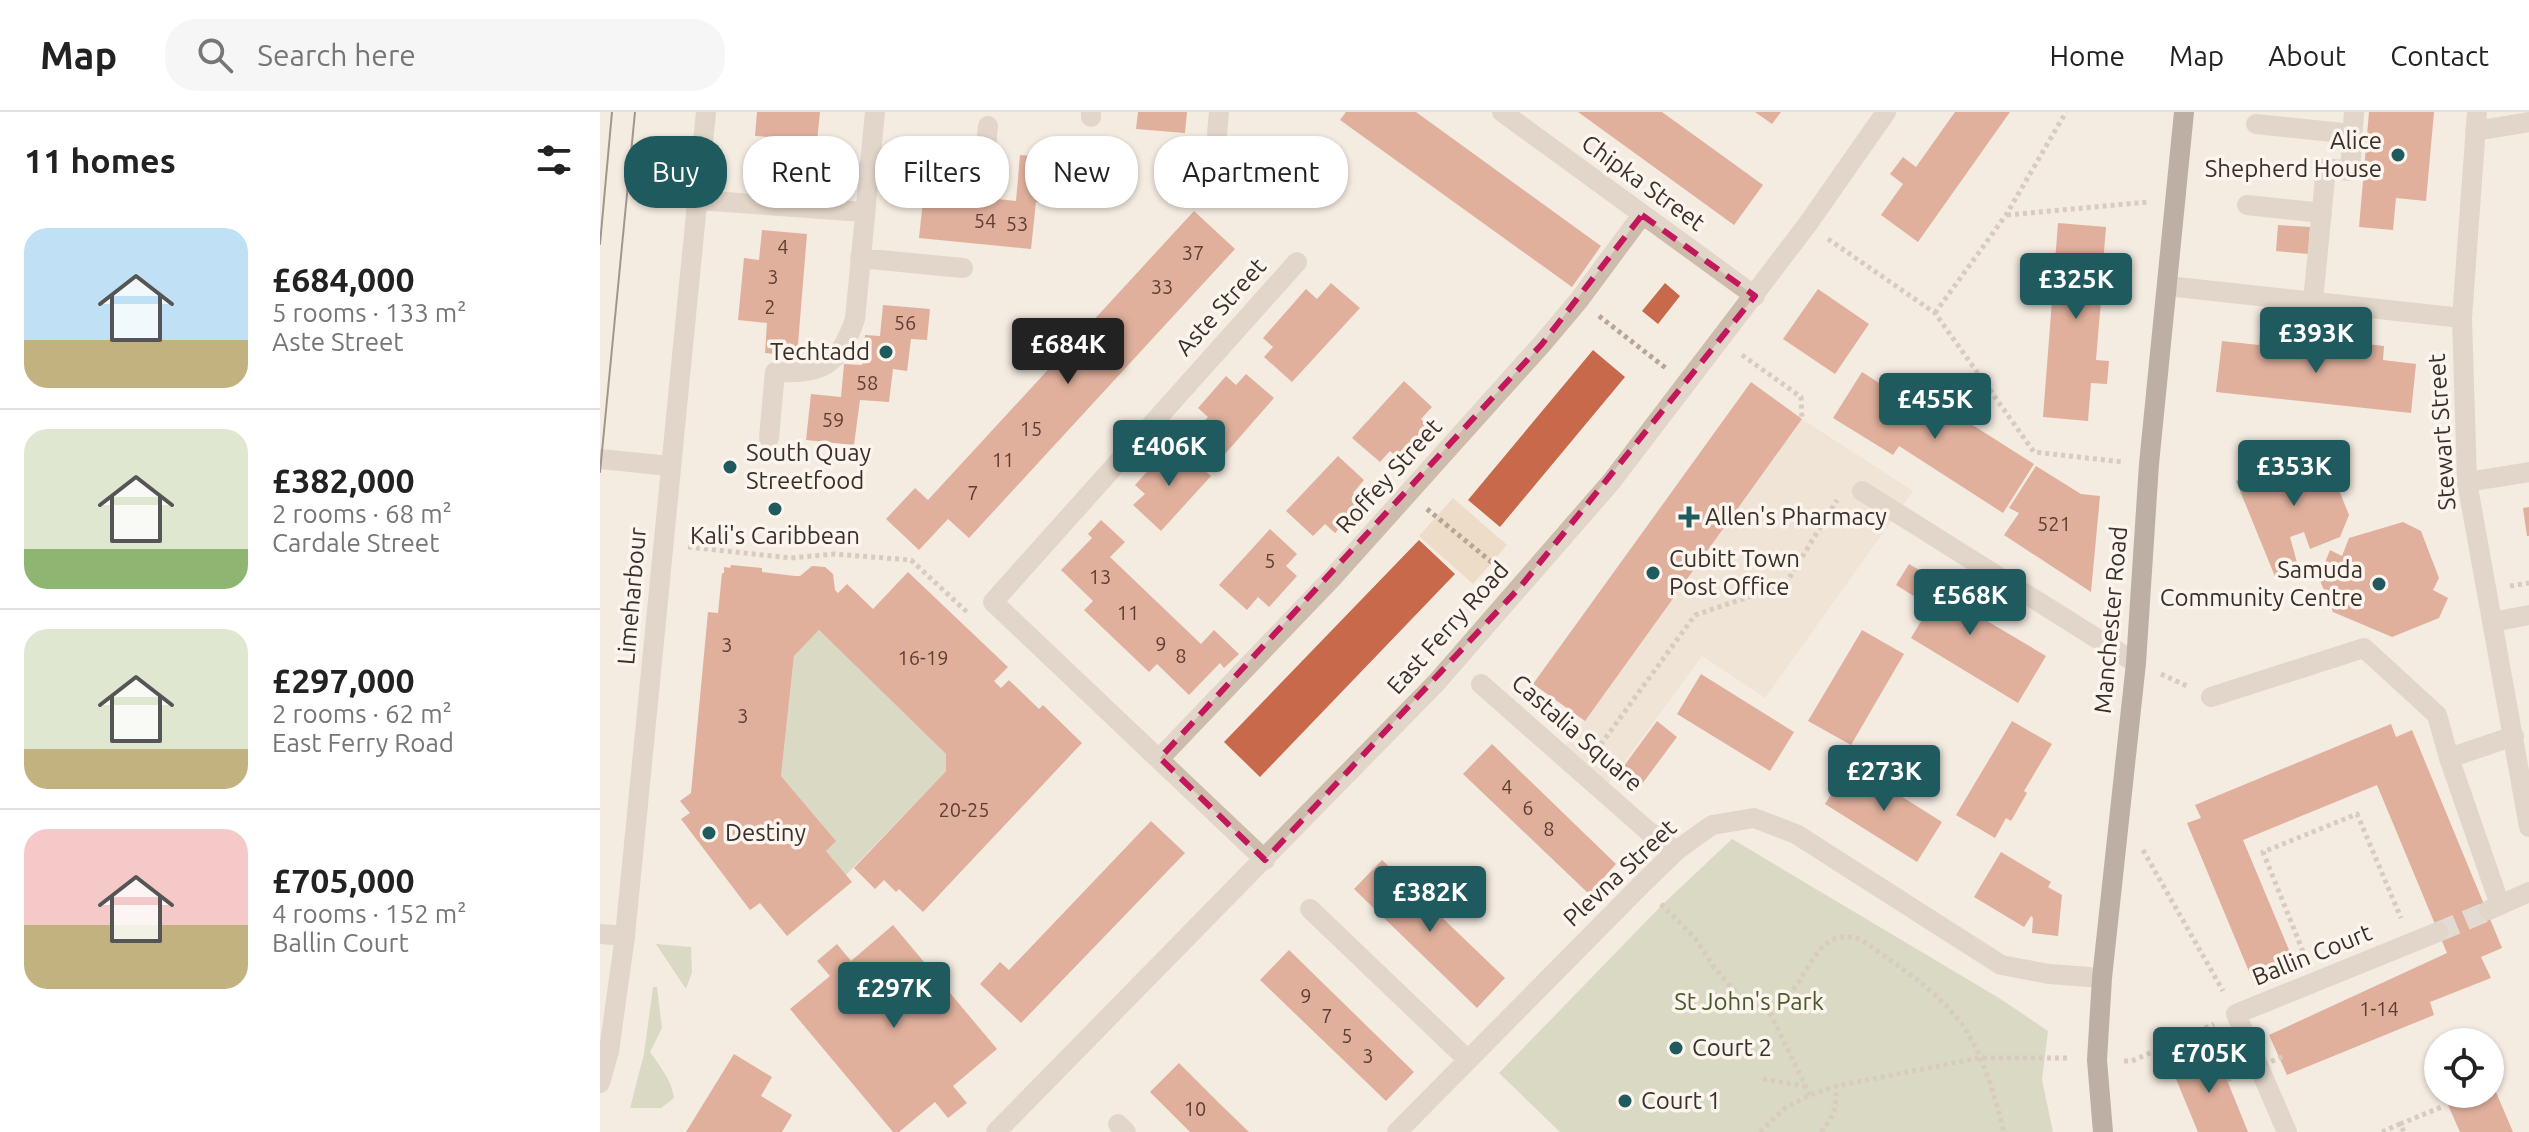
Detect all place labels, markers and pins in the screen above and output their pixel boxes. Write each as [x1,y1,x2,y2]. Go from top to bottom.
place label: Alice Shepherd House [2205,127,2382,182]
marker: Alice Shepherd House [2389,146,2407,164]
pin: £325K [2020,253,2132,321]
pin: £393K [2260,307,2372,375]
pin: £684K [1012,318,1124,386]
place label: Techtadd [770,338,870,365]
marker: Techtadd [877,343,895,361]
pin: £455K [1879,373,1991,441]
pin: £406K [1113,420,1225,488]
place label: South Quay Streetfood [746,439,872,494]
pin: £353K [2238,440,2350,508]
marker: South Quay Streetfood [721,458,739,476]
marker: Kali's Caribbean [766,500,784,518]
place label: Allen's Pharmacy [1705,503,1887,530]
marker: Allen's Pharmacy [1680,508,1698,526]
place label: Kali's Caribbean [690,522,860,549]
place label: Cubitt Town Post Office [1669,545,1800,600]
place label: Samuda Community Centre [2160,556,2363,611]
marker: Cubitt Town Post Office [1644,564,1662,582]
pin: £568K [1914,569,2026,637]
marker: Samuda Community Centre [2370,575,2388,593]
pin: £273K [1828,745,1940,813]
place label: Destiny [725,819,806,846]
marker: Destiny [700,824,718,842]
pin: £382K [1374,866,1486,934]
pin: £297K [838,962,950,1030]
pin: £705K [2153,1027,2265,1095]
place label: Court 2 [1692,1034,1772,1061]
marker: Court 2 [1667,1039,1685,1057]
place label: Court 1 [1641,1087,1721,1114]
marker: Court 1 [1616,1092,1634,1110]

